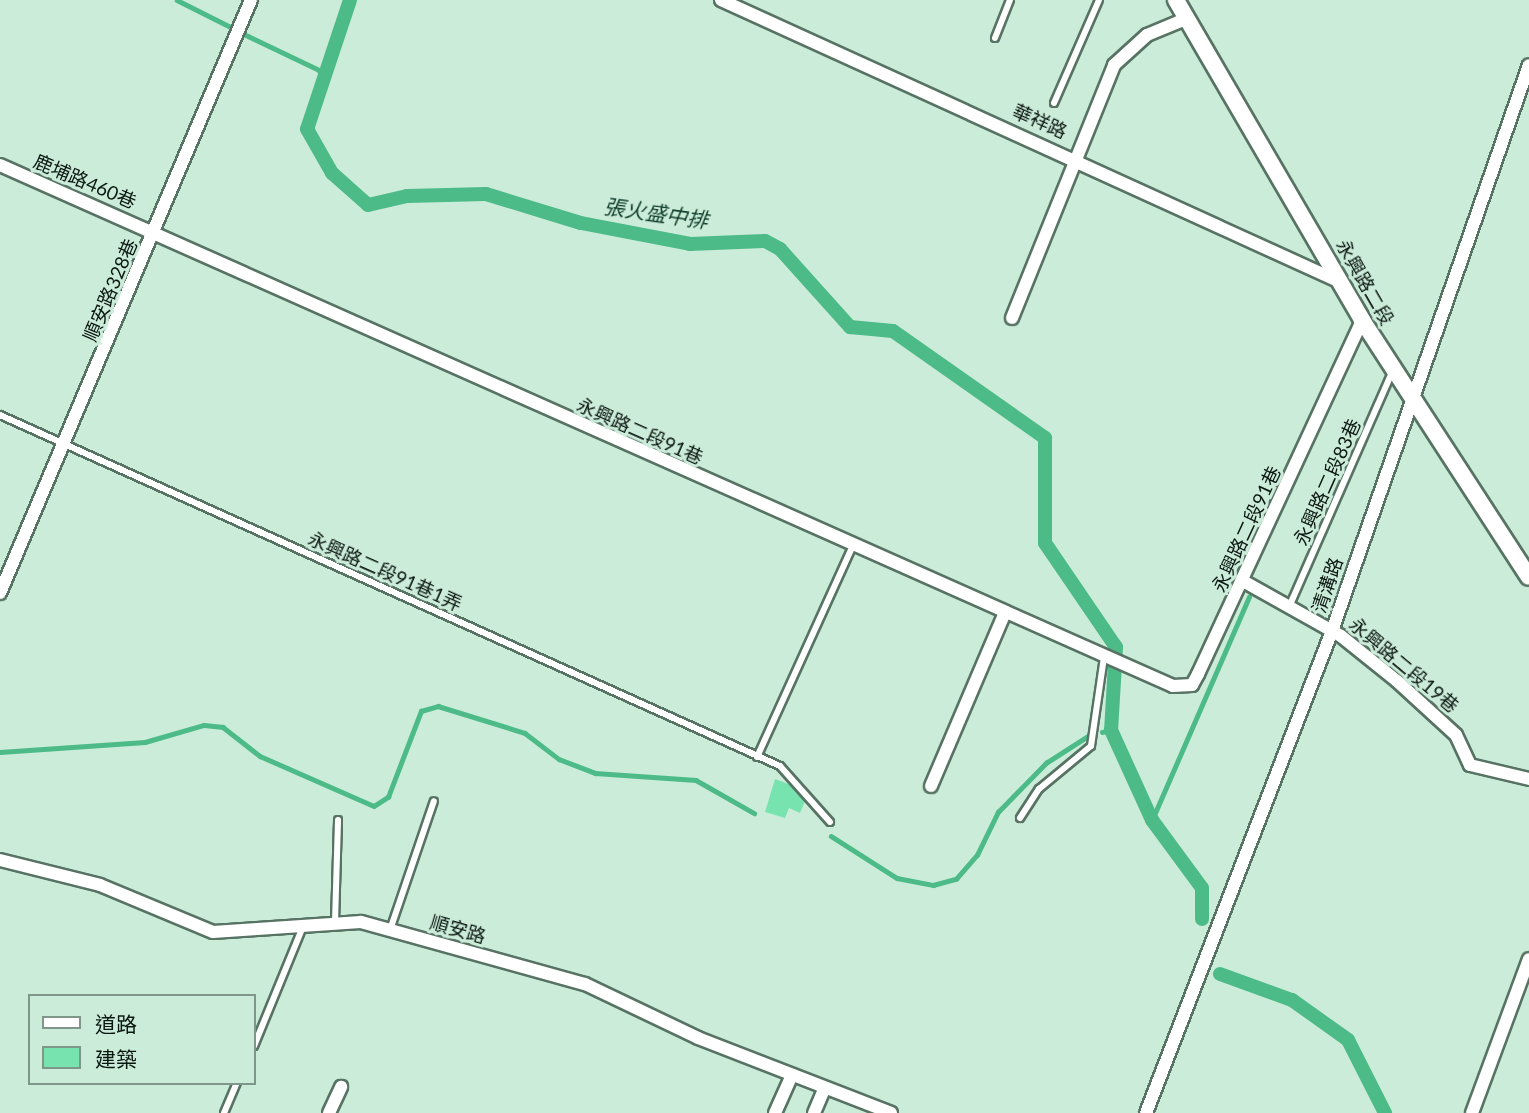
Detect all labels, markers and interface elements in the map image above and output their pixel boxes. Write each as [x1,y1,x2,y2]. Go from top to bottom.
street label: 華祥路 [1009,99,1071,143]
street label: 鹿埔路460巷 [30,149,140,213]
water label: 張火盛中排 [602,193,710,233]
street label: 順安路328巷 [78,235,142,345]
street label: 永興路二段 [1331,235,1399,329]
street label: 永興路二段91巷 [573,393,707,469]
street label: 永興路二段83巷 [1289,415,1365,549]
street label: 永興路二段91巷 [1207,463,1285,595]
street label: 永興路二段91巷1弄 [305,527,465,615]
street label: 清溝路 [1307,554,1347,616]
street label: 永興路二段19巷 [1345,613,1463,717]
street label: 順安路 [427,910,489,948]
legend [28,994,256,1085]
text: 道路 [95,1011,137,1036]
text: 建築 [95,1046,137,1071]

